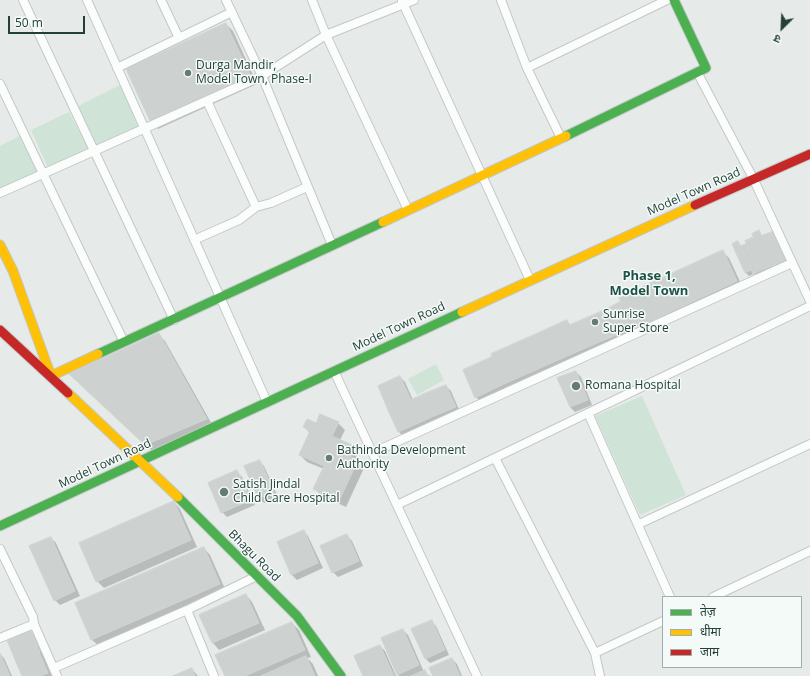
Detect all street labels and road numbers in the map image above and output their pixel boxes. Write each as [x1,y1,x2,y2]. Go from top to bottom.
street label: Model Town Road [645,165,743,219]
street label: Model Town Road [350,299,448,355]
street label: Model Town Road [56,436,154,492]
street label: Bhagu Road [225,527,283,585]

